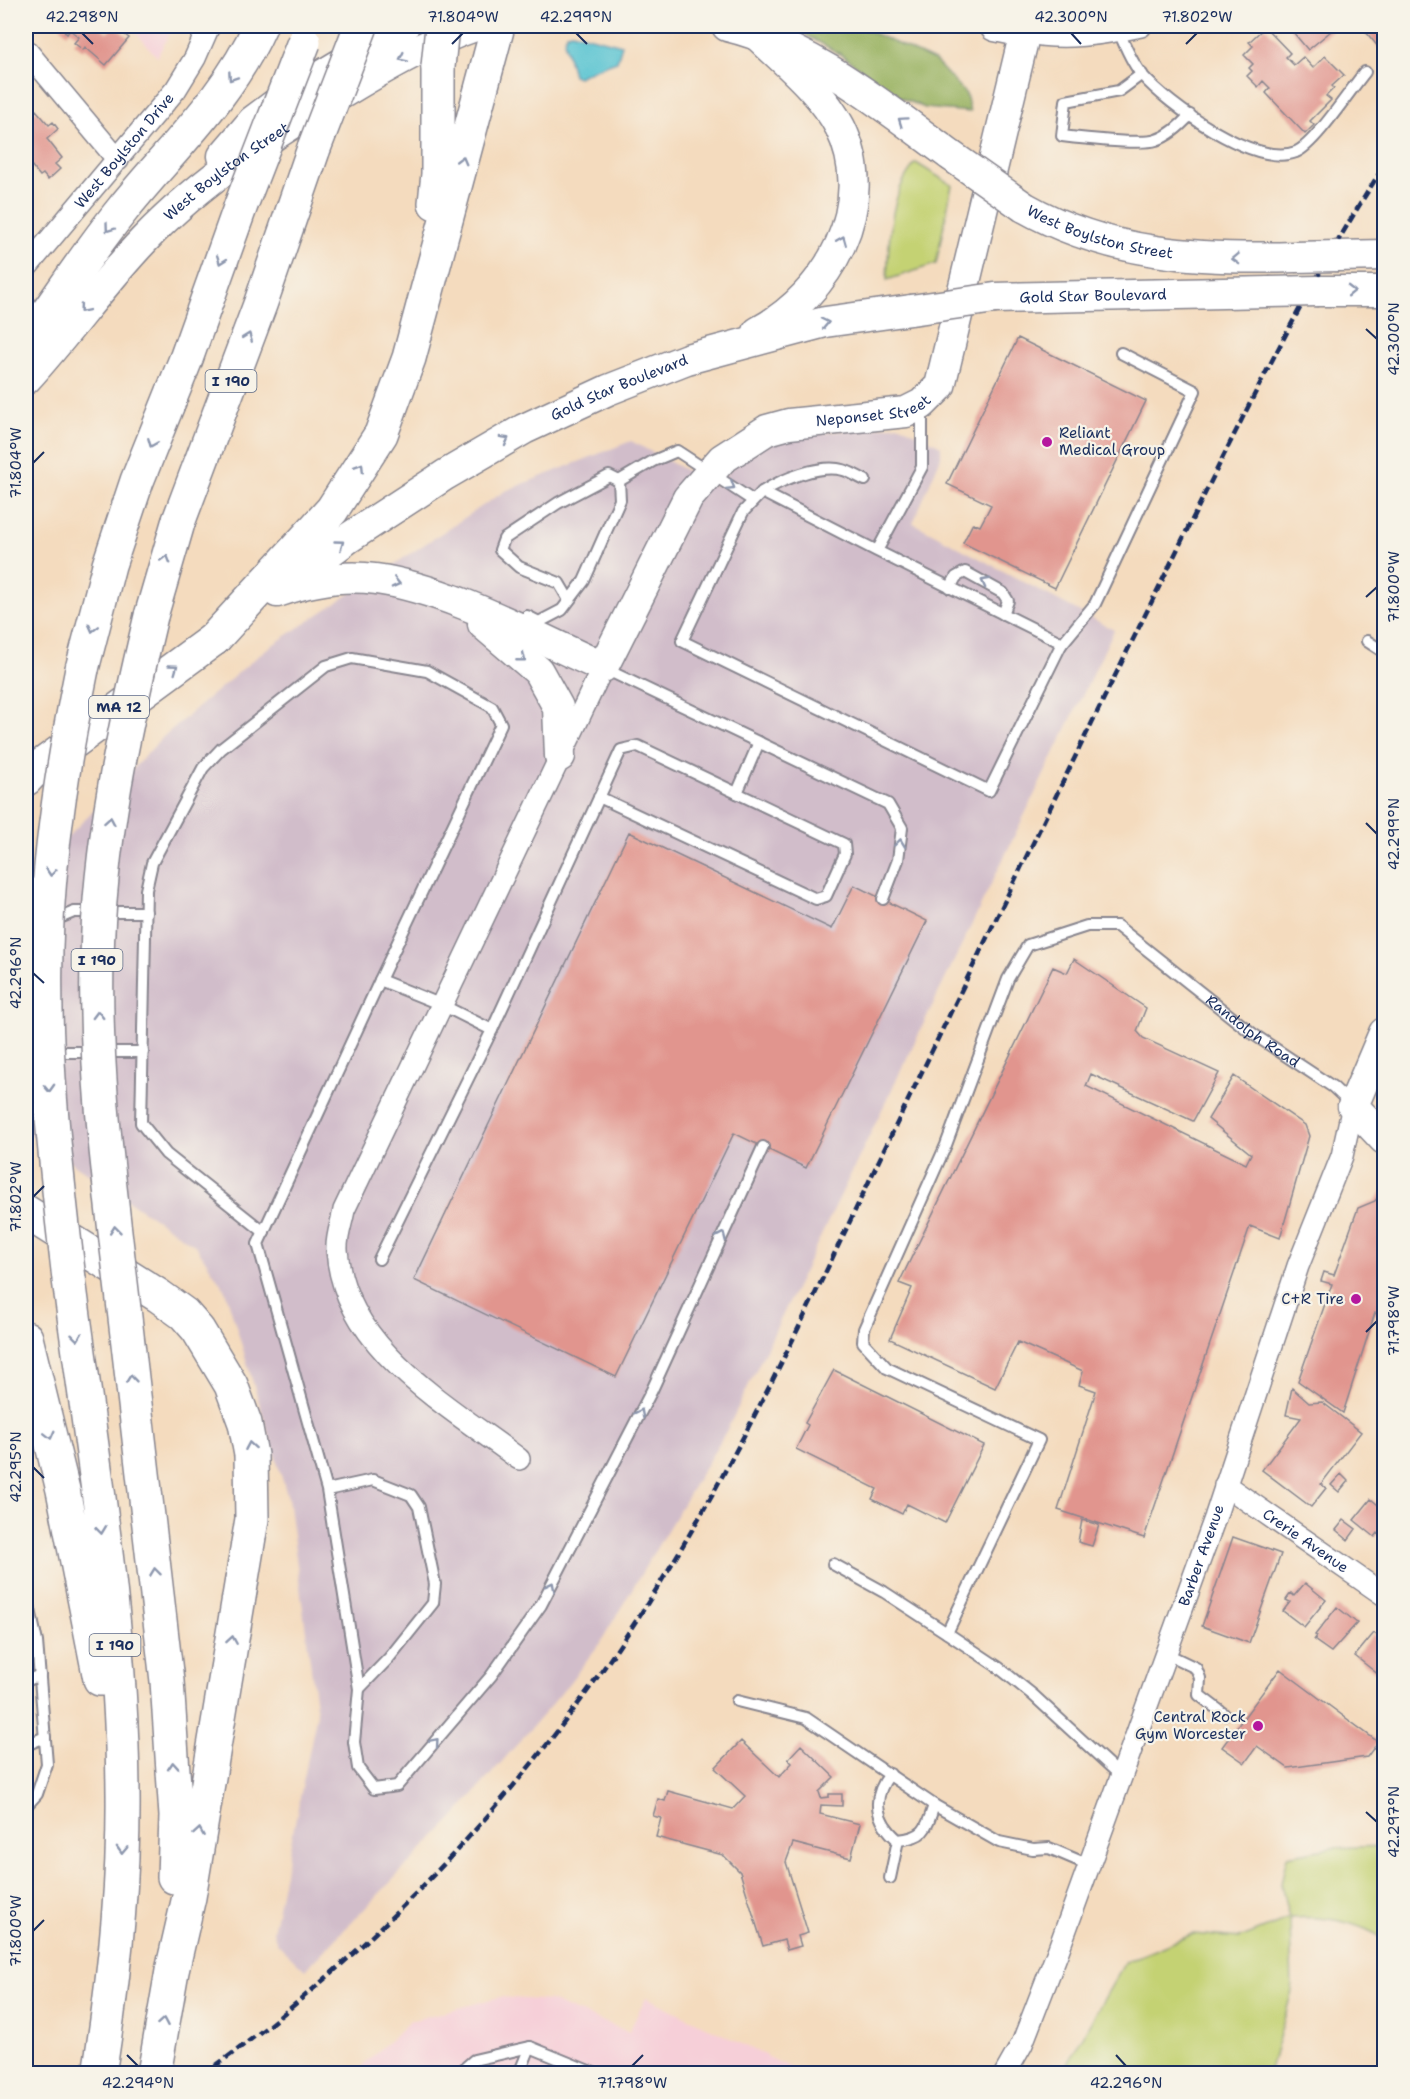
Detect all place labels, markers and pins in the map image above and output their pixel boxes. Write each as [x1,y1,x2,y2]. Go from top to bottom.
place label: Reliant Medical Group [1059,423,1165,460]
marker: Reliant Medical Group [1040,435,1054,449]
place label: C+R Tire [1281,1289,1344,1309]
marker: C+R Tire [1349,1292,1363,1306]
place label: Central Rock Gym Worcester [1135,1707,1246,1744]
marker: Central Rock Gym Worcester [1251,1719,1265,1733]

